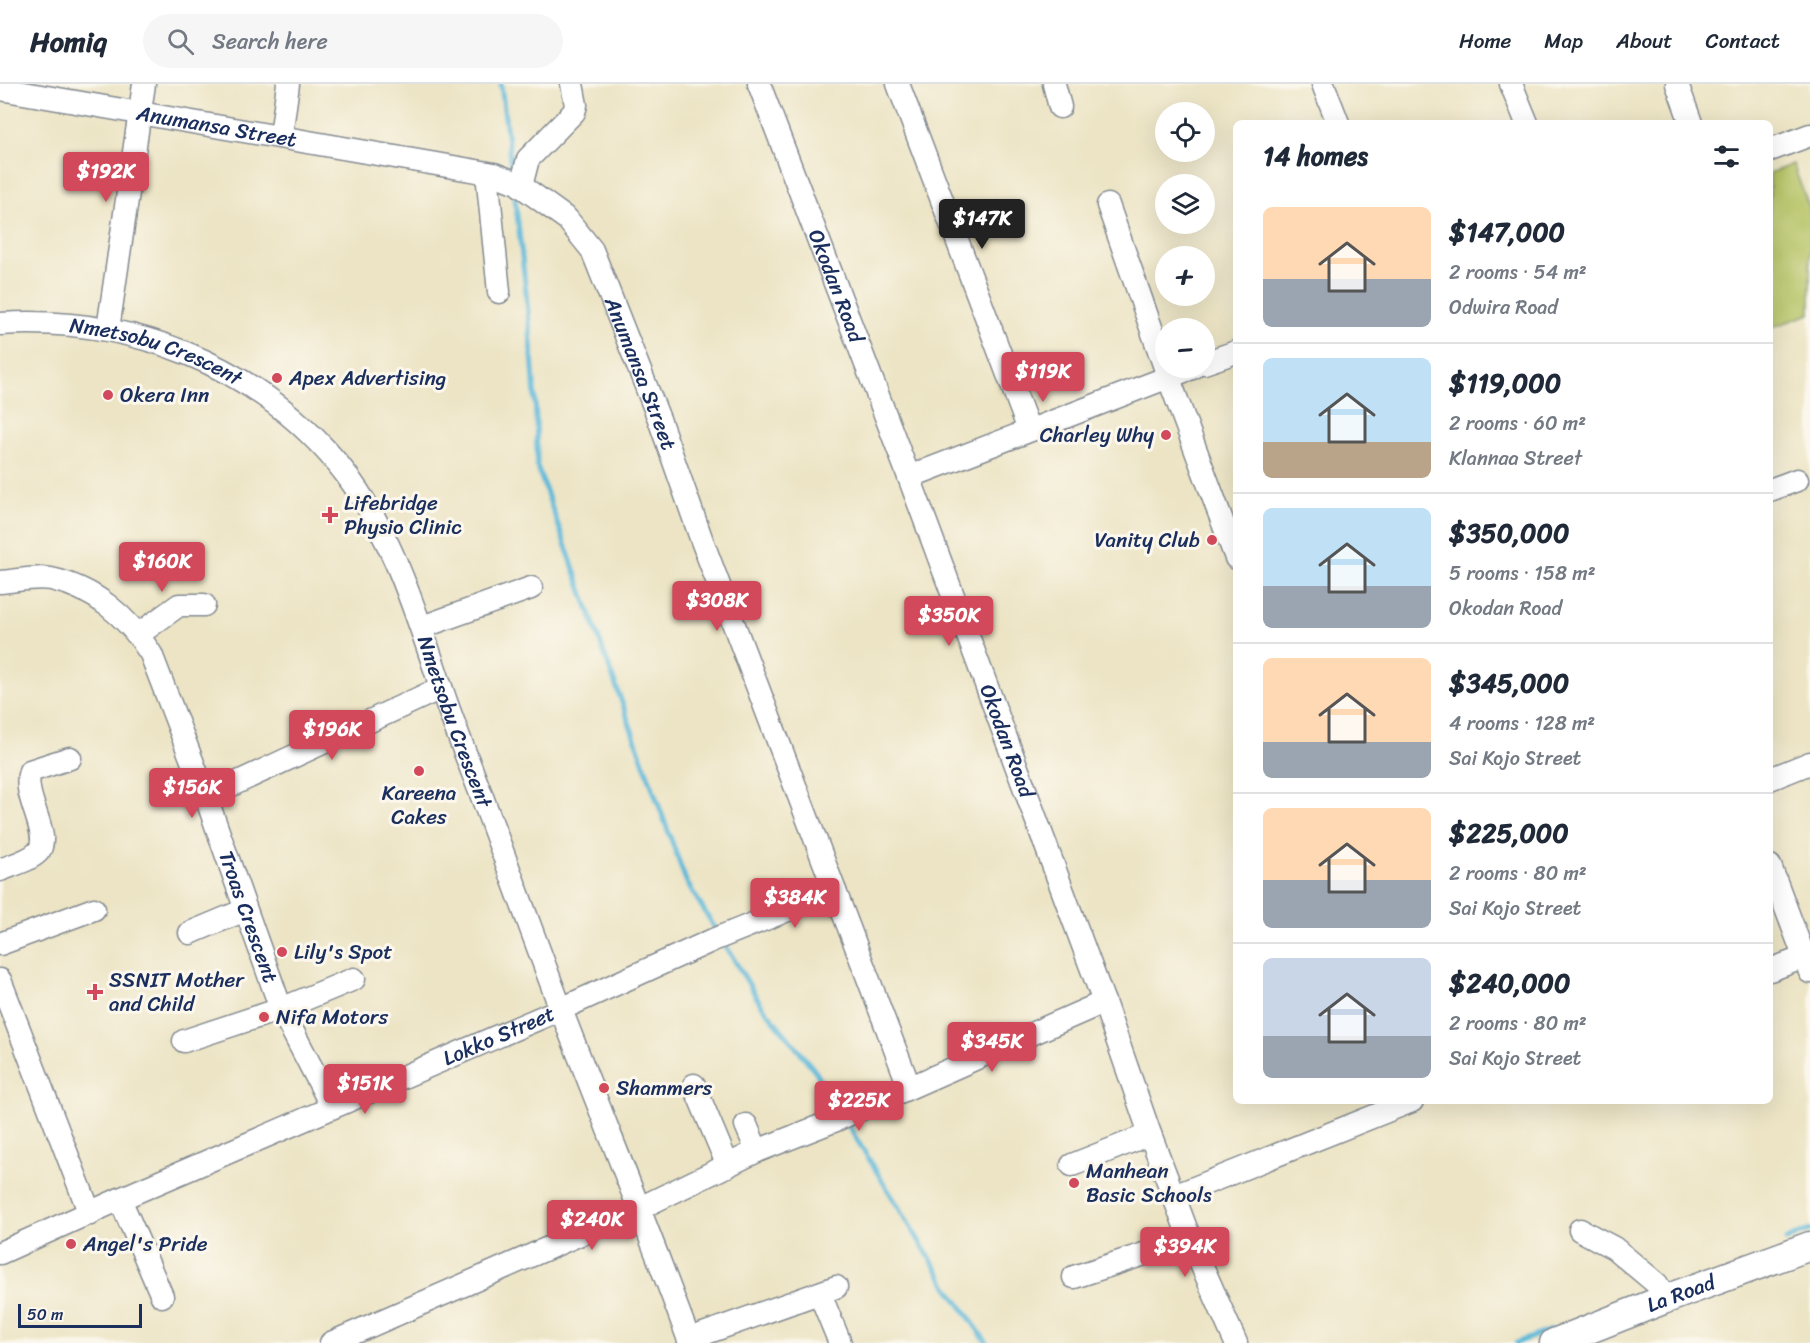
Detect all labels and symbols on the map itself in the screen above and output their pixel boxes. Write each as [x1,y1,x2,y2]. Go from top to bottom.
street label: Anumansa Street [133,94,300,159]
pin: $192K [64,152,148,203]
pin: $147K [940,199,1024,250]
street label: Okodan Road [797,224,876,350]
street label: Anumansa Street [593,290,687,455]
street label: Nmetsobu Crescent [68,306,251,397]
pin: $119K [1001,352,1085,403]
place label: Apex Advertising [288,359,446,397]
marker: Apex Advertising [270,371,284,385]
place label: Okera Inn [120,376,209,414]
marker: Okera Inn [101,388,115,402]
place label: Charley Why [1040,416,1154,454]
marker: Charley Why [1159,428,1173,442]
place label: Lifebridge Physio Clinic [344,484,462,546]
marker: Lifebridge Physio Clinic [321,506,339,524]
place label: Vanity Club [1094,521,1200,559]
marker: Vanity Club [1205,533,1219,547]
pin: $160K [120,542,204,593]
pin: $308K [675,581,759,632]
pin: $350K [907,596,991,647]
street label: Nmetsobu Crescent [406,631,504,814]
street label: Okodan Road [968,678,1046,805]
pin: $196K [290,710,374,761]
marker: Kareena Cakes [412,764,426,778]
pin: $156K [150,768,234,819]
place label: Kareena Cakes [382,774,457,836]
street label: Troas Crescent [207,845,289,988]
pin: $384K [753,878,837,929]
place label: Lily's Spot [294,933,392,971]
marker: Lily's Spot [275,945,289,959]
place label: SSNIT Mother and Child [109,961,245,1023]
marker: SSNIT Mother and Child [86,983,104,1001]
street label: Lokko Street [436,995,561,1077]
place label: Nifa Motors [276,998,388,1036]
marker: Nifa Motors [257,1010,271,1024]
pin: $345K [950,1022,1034,1073]
pin: $151K [323,1064,407,1115]
place label: Shammers [616,1069,712,1107]
marker: Shammers [597,1081,611,1095]
pin: $225K [817,1081,901,1132]
place label: Manhean Basic Schools [1086,1152,1212,1214]
marker: Manhean Basic Schools [1067,1176,1081,1190]
pin: $240K [550,1200,634,1251]
place label: Angel's Pride [82,1225,208,1263]
pin: $394K [1143,1227,1227,1278]
marker: Angel's Pride [64,1237,78,1251]
street label: La Road [1641,1263,1722,1324]
scale bar [18,1301,142,1328]

